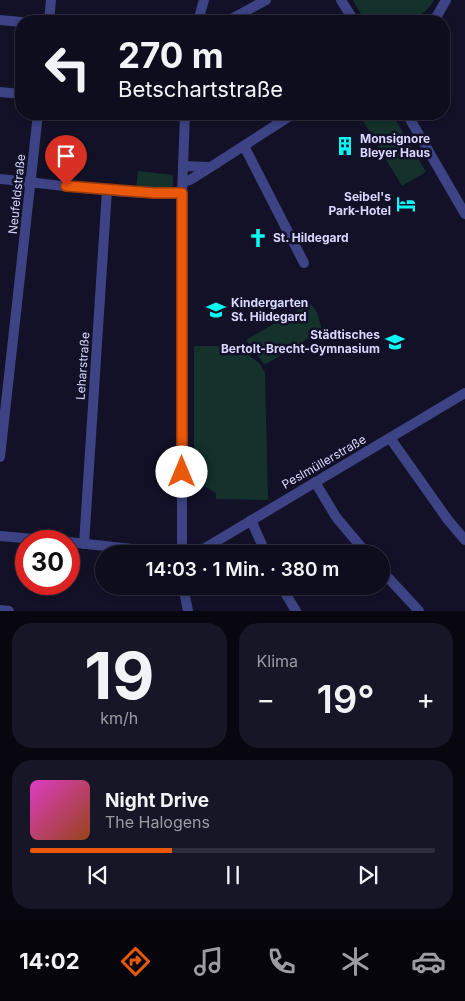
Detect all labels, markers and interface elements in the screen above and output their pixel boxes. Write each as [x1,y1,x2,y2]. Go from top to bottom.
text: 270 m [118,34,224,76]
icon: left [35,35,100,100]
text: Betschartstraße [118,76,283,102]
place label: Monsignore Bleyer Haus [360,131,430,160]
pin [45,135,87,186]
building icon: Monsignore Bleyer Haus [334,135,356,157]
icon: arrive [52,142,80,170]
street label: Neufeldstraße [5,153,28,235]
place label: Seibel's Park-Hotel [328,189,391,218]
hotel icon: Seibel's Park-Hotel [395,193,417,215]
church icon: St. Hildegard [247,227,269,249]
place label: St. Hildegard [273,230,349,245]
place label: Kindergarten St. Hildegard [231,295,308,324]
school or university icon: Kindergarten St. Hildegard [205,299,227,321]
place label: Städtisches Bertolt-Brecht-Gymnasium [221,327,380,356]
school or university icon: Städtisches Bertolt-Brecht-Gymnasium [384,331,406,353]
street label: Leharstraße [73,332,92,400]
street label: Peslmüllerstraße [279,431,369,492]
position arrow [155,445,207,497]
speed limit sign: 30 [15,530,80,595]
text: 14:03 · 1 Min. · 380 m [146,558,339,581]
text: 19 [84,636,154,715]
text: Klima [257,651,298,671]
text: 19° [317,676,375,722]
text: − [257,682,275,716]
text: + [416,682,435,716]
text: km/h [100,708,138,728]
text: Night Drive [105,789,209,812]
text: The Halogens [105,812,210,832]
icon: previous [84,861,112,889]
icon: pause [219,861,247,889]
icon: next [354,861,382,889]
icon: directions [118,944,153,979]
icon: music [191,944,226,979]
icon: phone [264,944,299,979]
icon: climate [338,944,373,979]
icon: car [411,944,446,979]
text: 14:02 [19,948,80,974]

